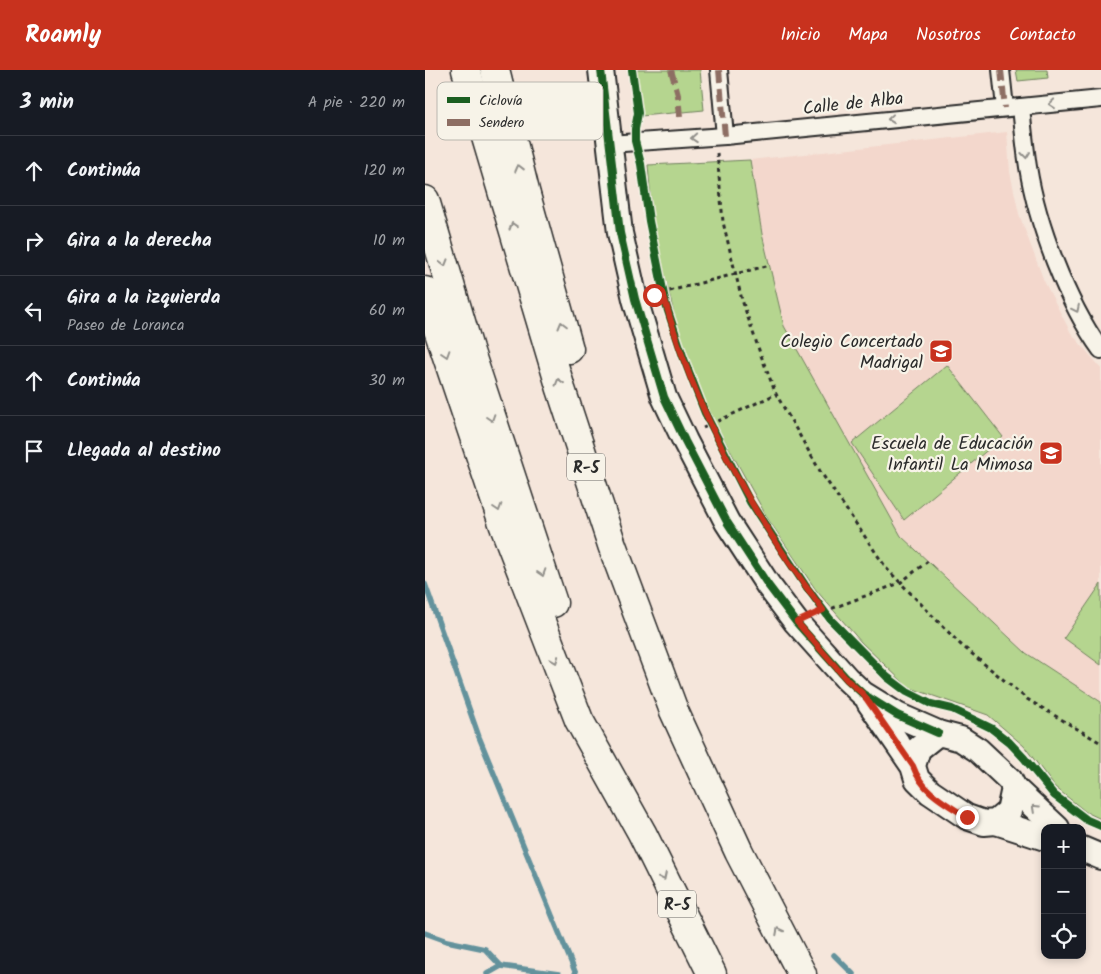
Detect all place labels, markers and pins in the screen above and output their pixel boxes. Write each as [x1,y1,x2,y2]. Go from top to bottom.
place label: Colegio Concertado Madrigal [780,328,924,378]
school or university icon: Colegio Concertado Madrigal [928,338,954,364]
place label: Escuela de Educación Infantil La Mimosa [871,430,1033,480]
school or university icon: Escuela de Educación Infantil La Mimosa [1038,440,1064,466]

